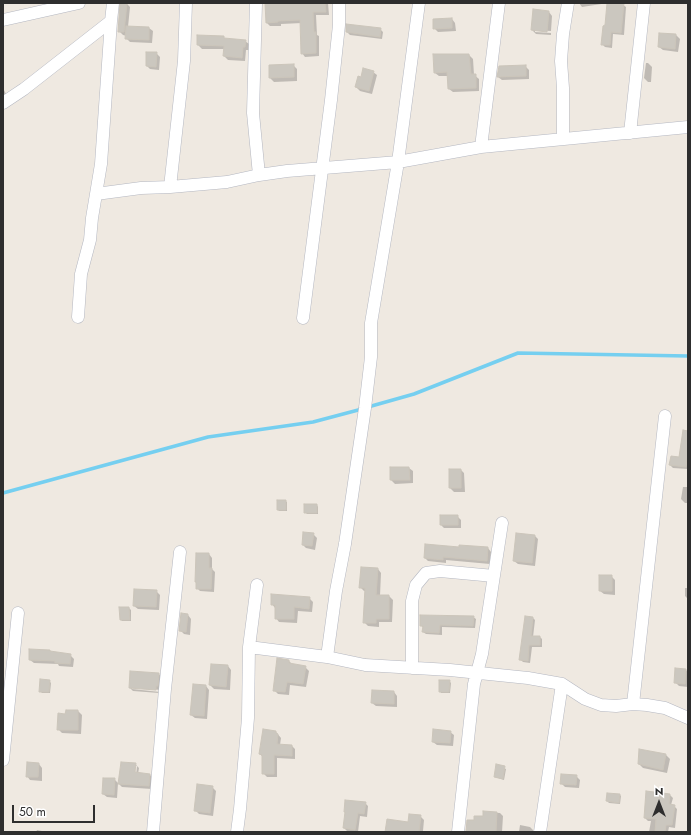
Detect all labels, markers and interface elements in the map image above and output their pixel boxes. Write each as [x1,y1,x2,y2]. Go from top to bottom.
north arrow [639,783,679,823]
text: N [655,783,663,799]
scale bar [14,797,97,823]
text: 50 m [19,803,46,821]

